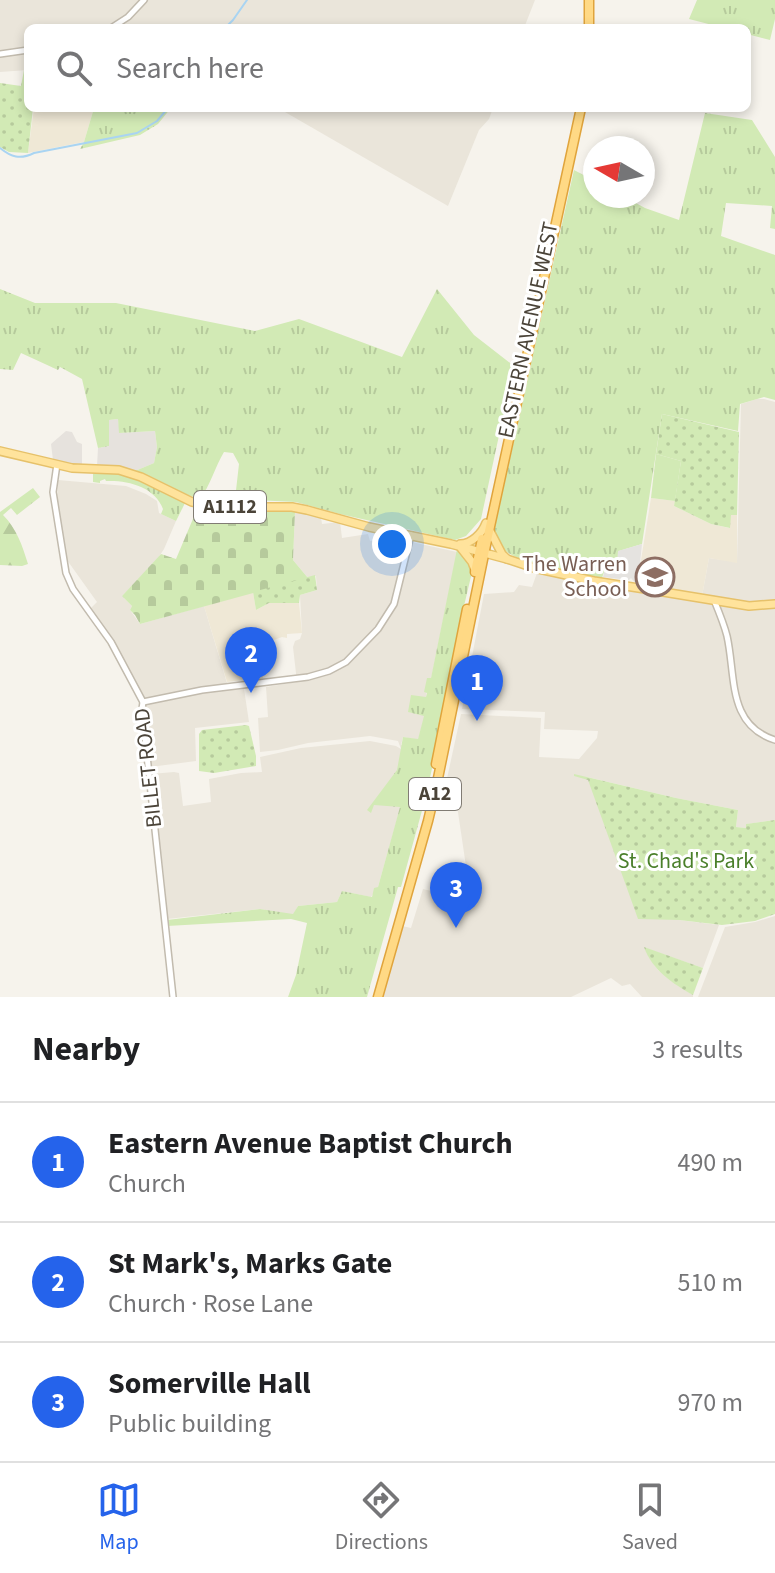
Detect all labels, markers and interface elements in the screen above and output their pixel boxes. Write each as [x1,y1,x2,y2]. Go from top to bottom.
search box [24,24,751,112]
icon: search [52,46,96,90]
text: Search here [116,47,264,90]
north arrow [583,136,655,208]
street label: EASTERN AVENUE WEST [489,219,567,441]
road number: A1112 [194,491,266,523]
your location [372,524,412,564]
place label: The Warren School [522,548,627,605]
school or university icon: The Warren School [634,556,676,598]
pin: 2 [225,627,277,693]
pin: 1 [451,655,503,721]
street label: BILLET ROAD [126,707,170,829]
road number: A12 [409,778,461,810]
park label: St. Chad's Park [618,845,754,877]
pin: 3 [430,862,482,928]
text: Nearby [32,1025,140,1074]
text: 3 results [652,1031,743,1068]
text: Eastern Avenue Baptist Church [108,1122,513,1165]
text: 1 [51,1144,65,1181]
text: 490 m [677,1144,743,1181]
text: Church [108,1165,186,1202]
text: St Mark's, Marks Gate [108,1242,392,1285]
text: 2 [51,1264,65,1301]
text: 510 m [677,1264,743,1301]
text: Church · Rose Lane [108,1285,313,1322]
text: Somerville Hall [108,1362,311,1405]
text: 3 [51,1384,65,1421]
text: 970 m [677,1384,743,1421]
text: Public building [108,1405,271,1442]
tab: Map [97,1478,141,1558]
tab: Directions [335,1478,428,1558]
tab: Saved [622,1478,678,1558]

